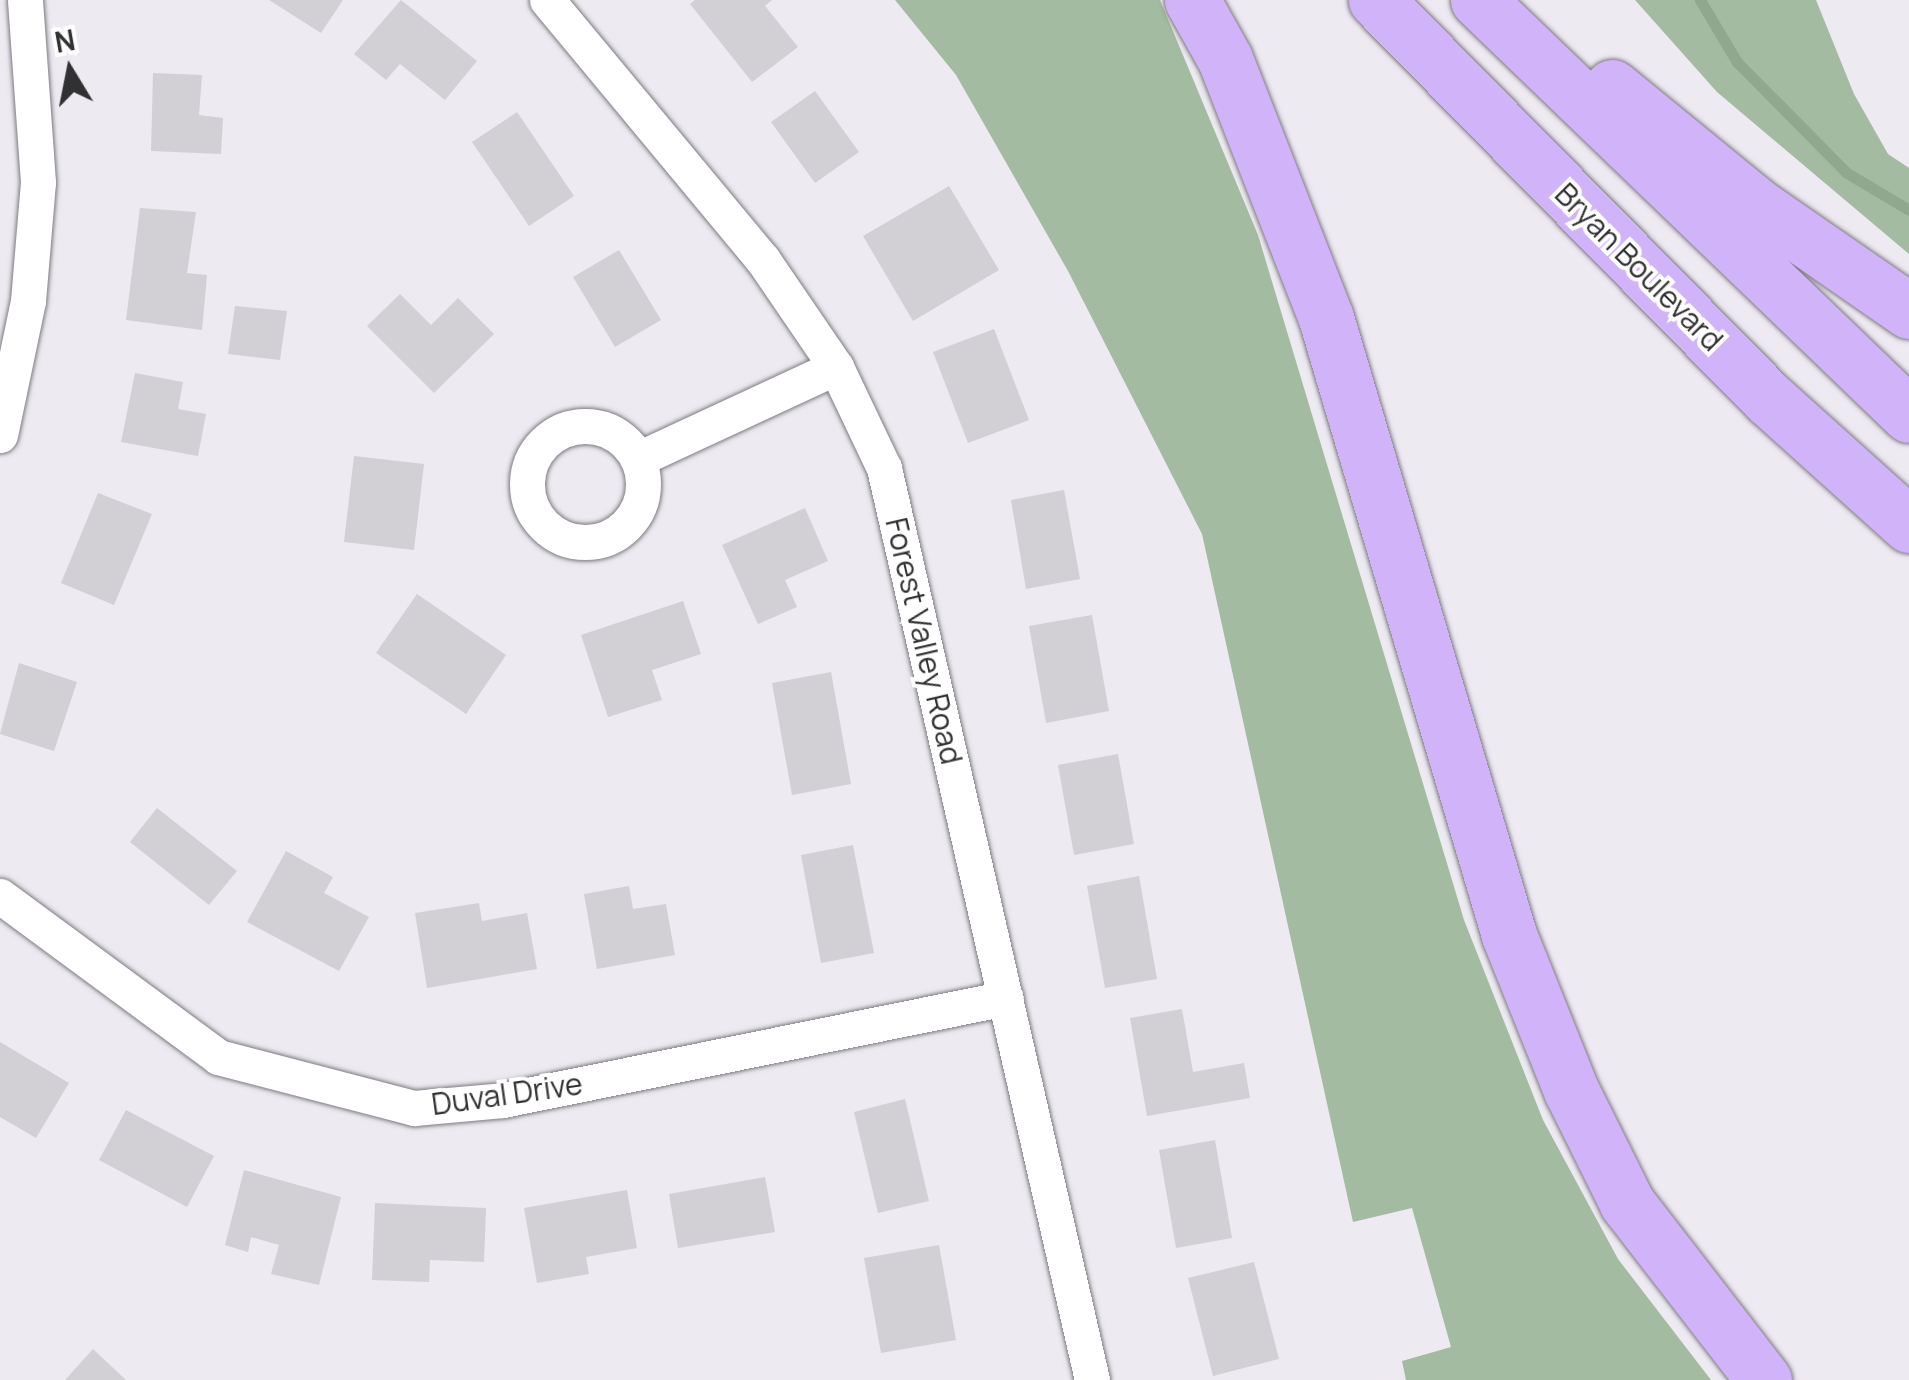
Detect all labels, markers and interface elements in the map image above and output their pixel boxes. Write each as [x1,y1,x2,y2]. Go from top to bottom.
north arrow [20,20,120,120]
text: N [52,20,78,61]
street label: Bryan Boulevard [1548,176,1730,358]
street label: Forest Valley Road [878,514,970,768]
street label: Duval Drive [429,1066,585,1122]

